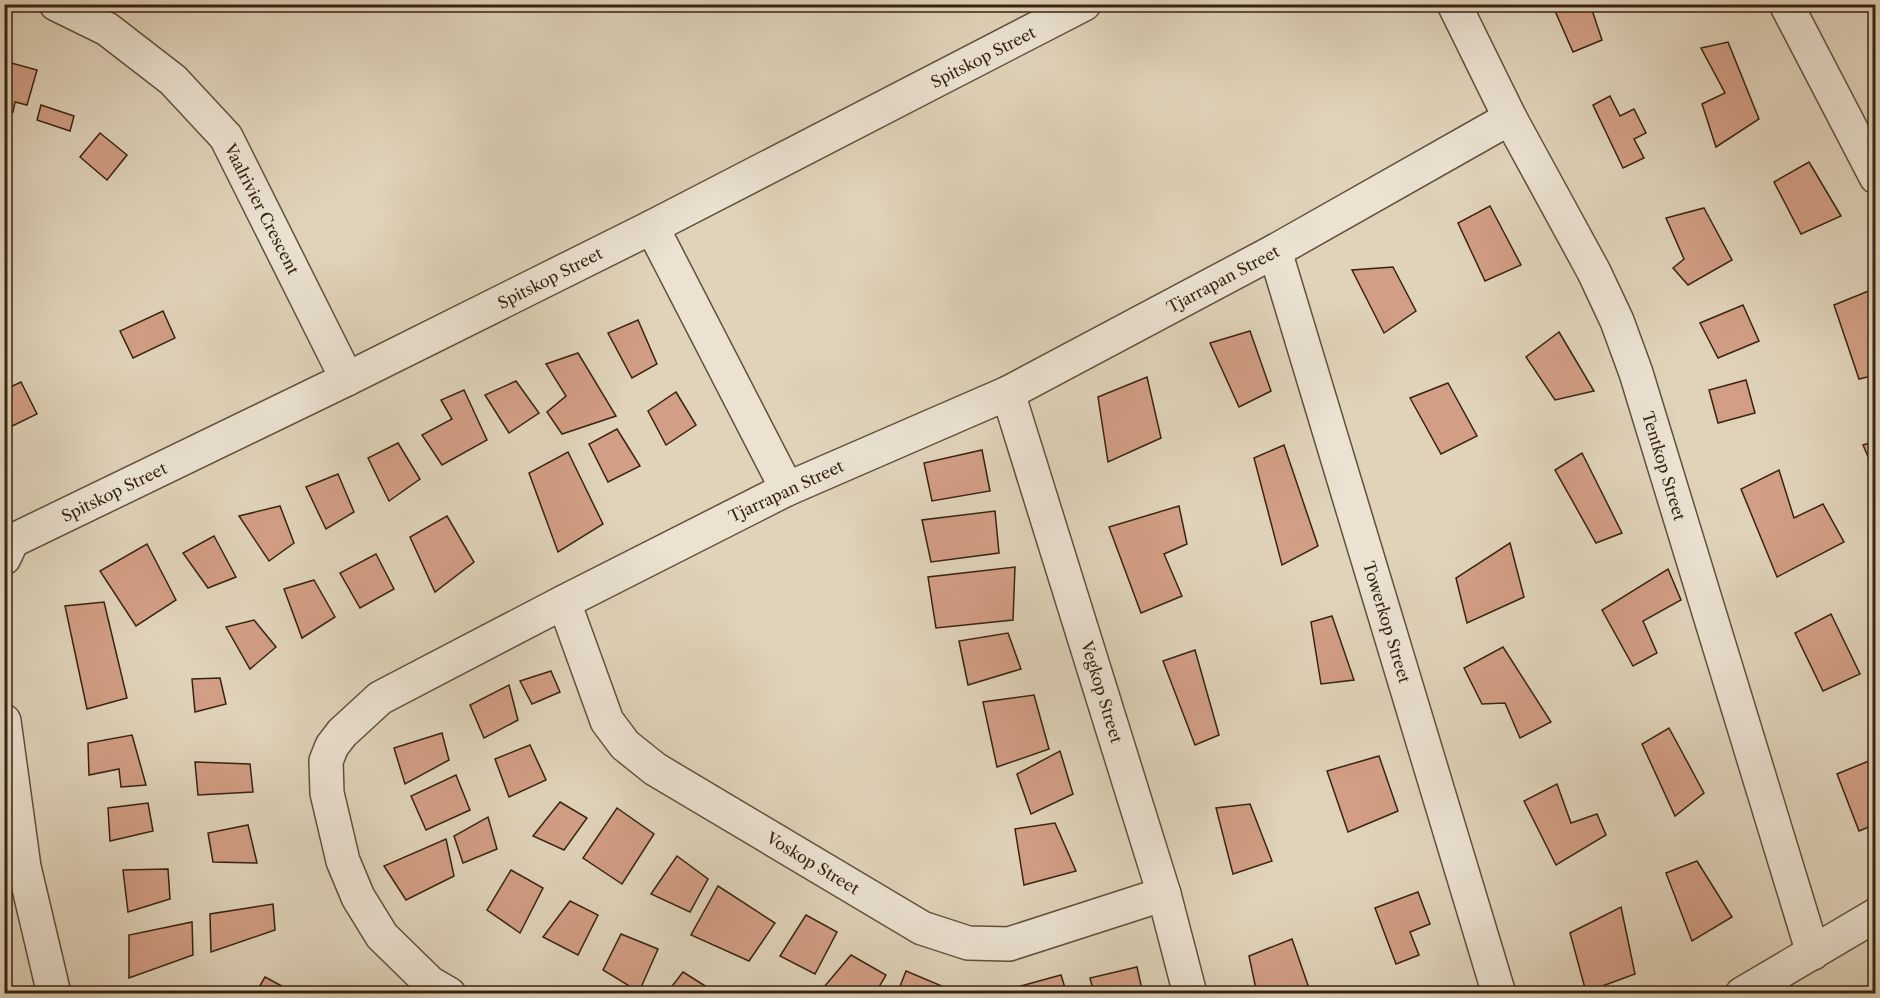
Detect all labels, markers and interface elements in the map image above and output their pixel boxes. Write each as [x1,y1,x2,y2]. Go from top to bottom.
street label: Spitskop Street [927,22,1039,92]
street label: Vaalrivier Crescent [220,139,304,278]
street label: Tjarrapan Street [1163,241,1283,317]
street label: Spitskop Street [494,243,606,313]
street label: Tentkop Street [1638,409,1690,523]
street label: Tjarrapan Street [725,455,847,526]
street label: Spitskop Street [58,458,170,526]
street label: Towerkop Street [1359,559,1415,686]
street label: Vegkop Street [1077,638,1127,746]
street label: Voskop Street [762,827,863,899]

